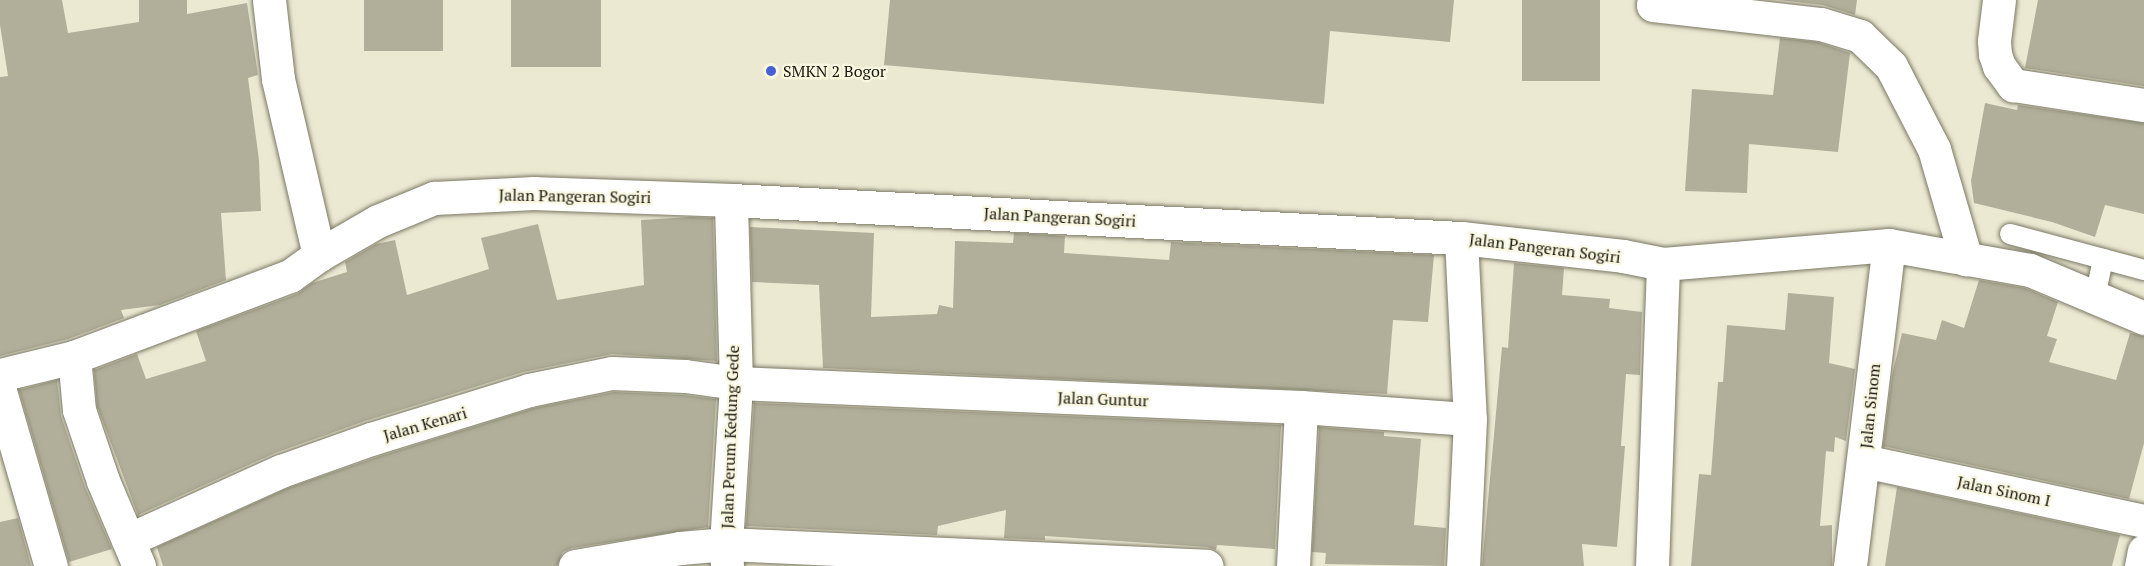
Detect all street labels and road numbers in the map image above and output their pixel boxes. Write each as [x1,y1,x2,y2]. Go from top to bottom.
street label: Jalan Pangeran Sogiri [499,185,651,207]
street label: Jalan Pangeran Sogiri [983,203,1137,231]
street label: Jalan Pangeran Sogiri [1468,229,1622,267]
street label: Jalan Perum Kedung Gede [717,345,743,529]
street label: Jalan Sinom [1856,363,1884,449]
street label: Jalan Guntur [1057,388,1149,410]
street label: Jalan Kenari [381,403,469,445]
street label: Jalan Sinom I [1956,472,2052,510]

